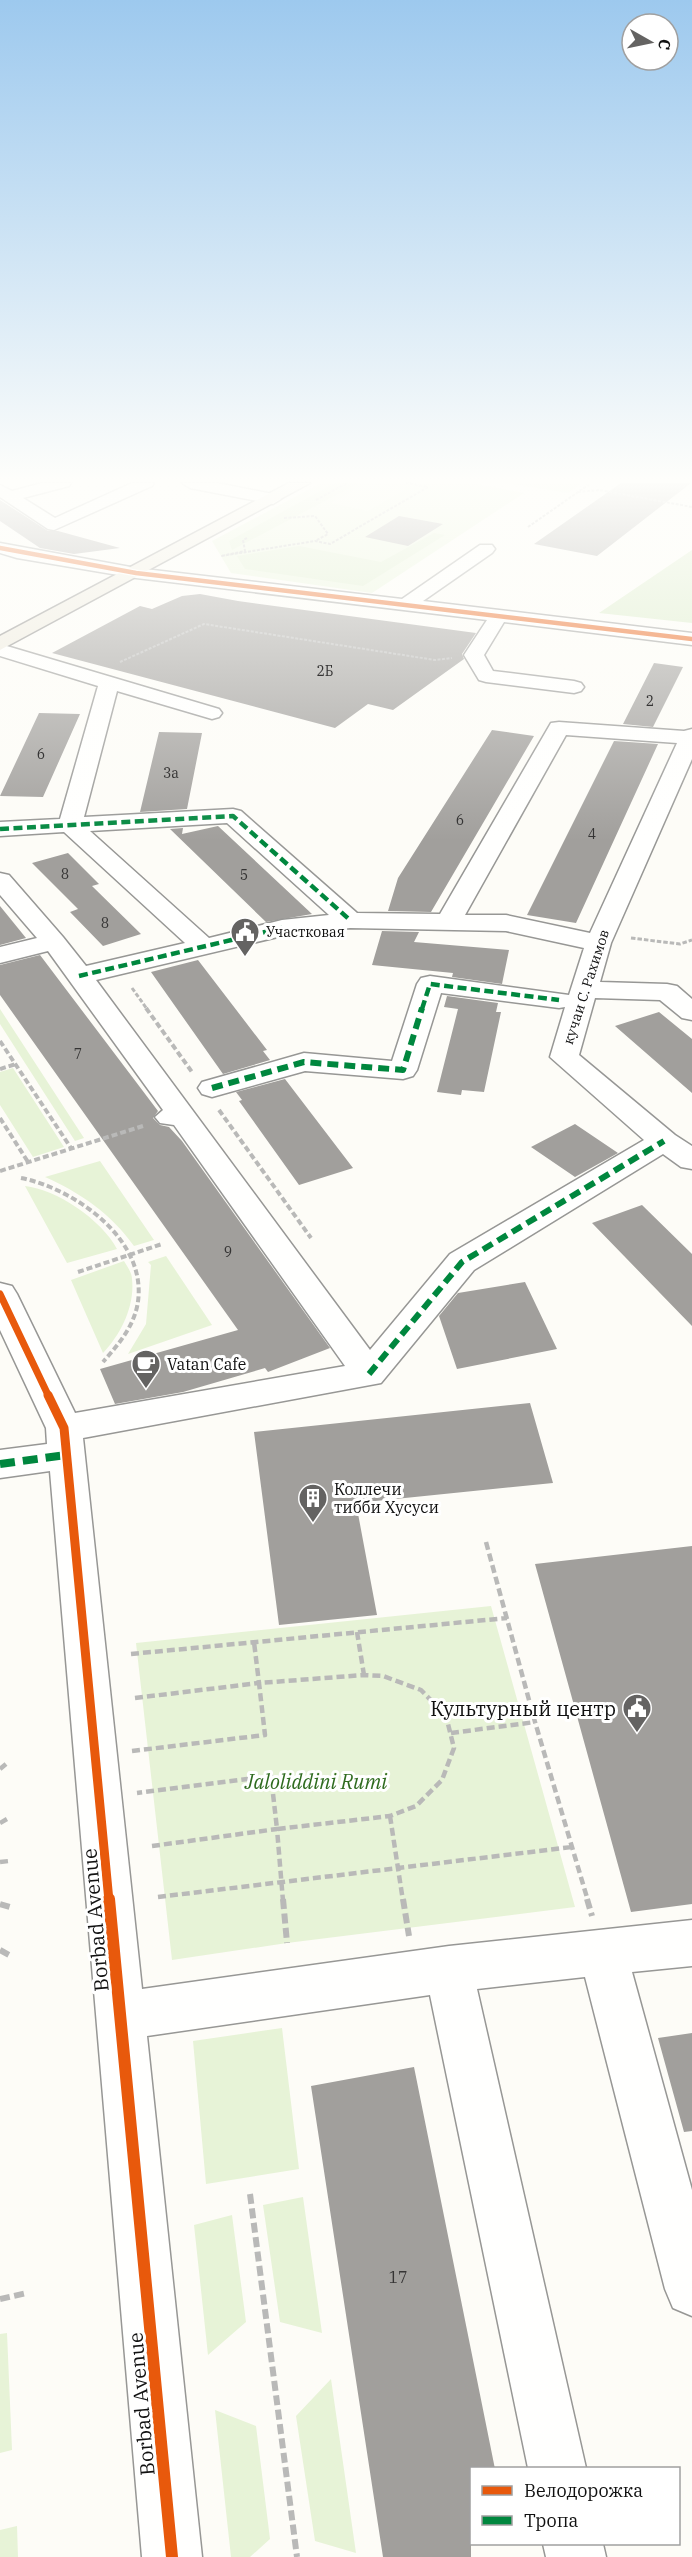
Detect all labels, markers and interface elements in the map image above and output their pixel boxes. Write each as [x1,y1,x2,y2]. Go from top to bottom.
north arrow [620,12,680,72]
text: С [654,38,676,51]
house number: 2Б [316,662,334,680]
house number: 2 [646,692,654,710]
house number: 6 [37,745,45,763]
house number: 3а [163,764,179,782]
house number: 6 [456,811,464,829]
house number: 4 [588,825,596,843]
house number: 8 [61,865,69,883]
house number: 5 [240,866,248,884]
house number: 8 [101,914,109,932]
public building icon: Участковая [229,916,261,958]
place label: Участковая [266,923,345,941]
street label: кучаи С. Рахимов [559,927,613,1047]
house number: 7 [74,1045,82,1063]
house number: 9 [224,1243,232,1261]
cafe icon: Vatan Cafe [130,1348,162,1390]
place label: Vatan Cafe [167,1354,246,1374]
place label: Коллечи тибби Хусуси [334,1479,439,1517]
building icon: Коллечи тибби Хусуси [297,1482,329,1524]
public building icon: Культурный центр [621,1692,653,1734]
place label: Культурный центр [430,1695,616,1722]
park label: Jaloliddini Rumi [244,1768,387,1795]
street label: Borbad Avenue [75,1847,115,1993]
house number: 17 [388,2267,408,2287]
street label: Borbad Avenue [121,2331,161,2477]
legend [470,2467,680,2545]
text: Велодорожка [524,2479,643,2502]
text: Тропа [524,2509,579,2532]

